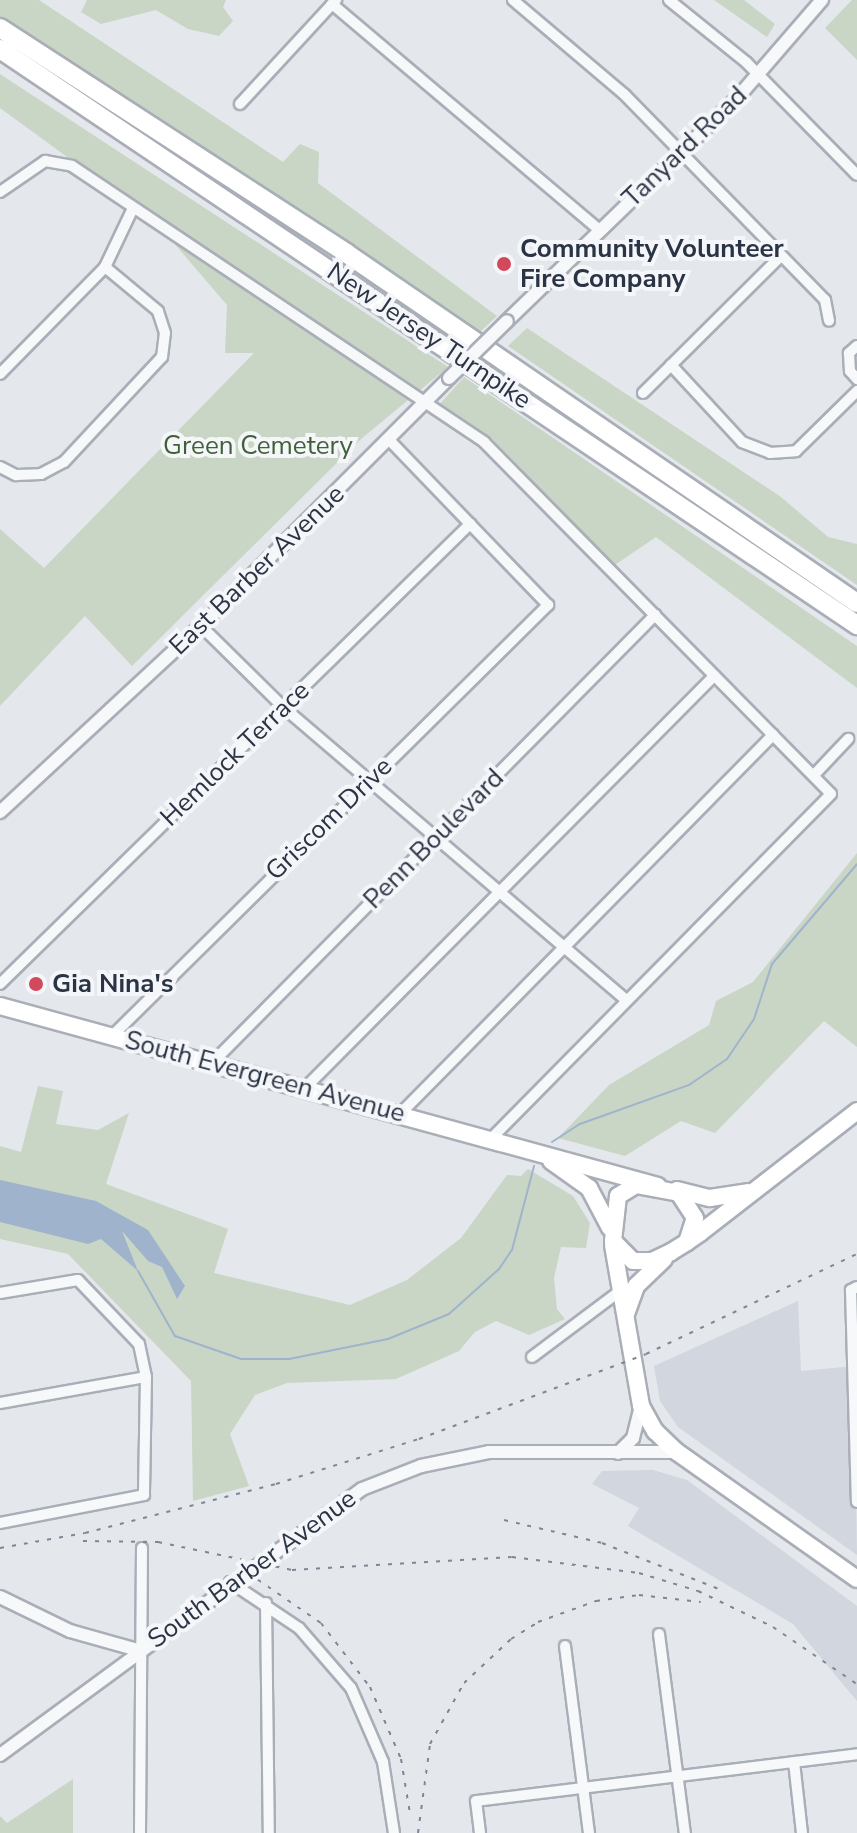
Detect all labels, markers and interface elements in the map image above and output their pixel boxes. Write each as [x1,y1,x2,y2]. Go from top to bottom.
street label: Tanyard Road [616,80,754,214]
place label: Community Volunteer Fire Company [520,233,784,294]
marker: Community Volunteer Fire Company [495,255,513,273]
street label: New Jersey Turnpike [321,256,537,416]
park label: Green Cemetery [163,430,353,462]
street label: East Barber Avenue [163,479,351,661]
street label: Hemlock Terrace [154,675,316,833]
street label: Griscom Drive [259,751,399,887]
street label: Penn Boulevard [358,763,510,915]
place label: Gia Nina's [52,968,173,1000]
marker: Gia Nina's [27,975,45,993]
street label: South Evergreen Avenue [122,1025,408,1129]
street label: South Barber Avenue [142,1483,362,1655]

